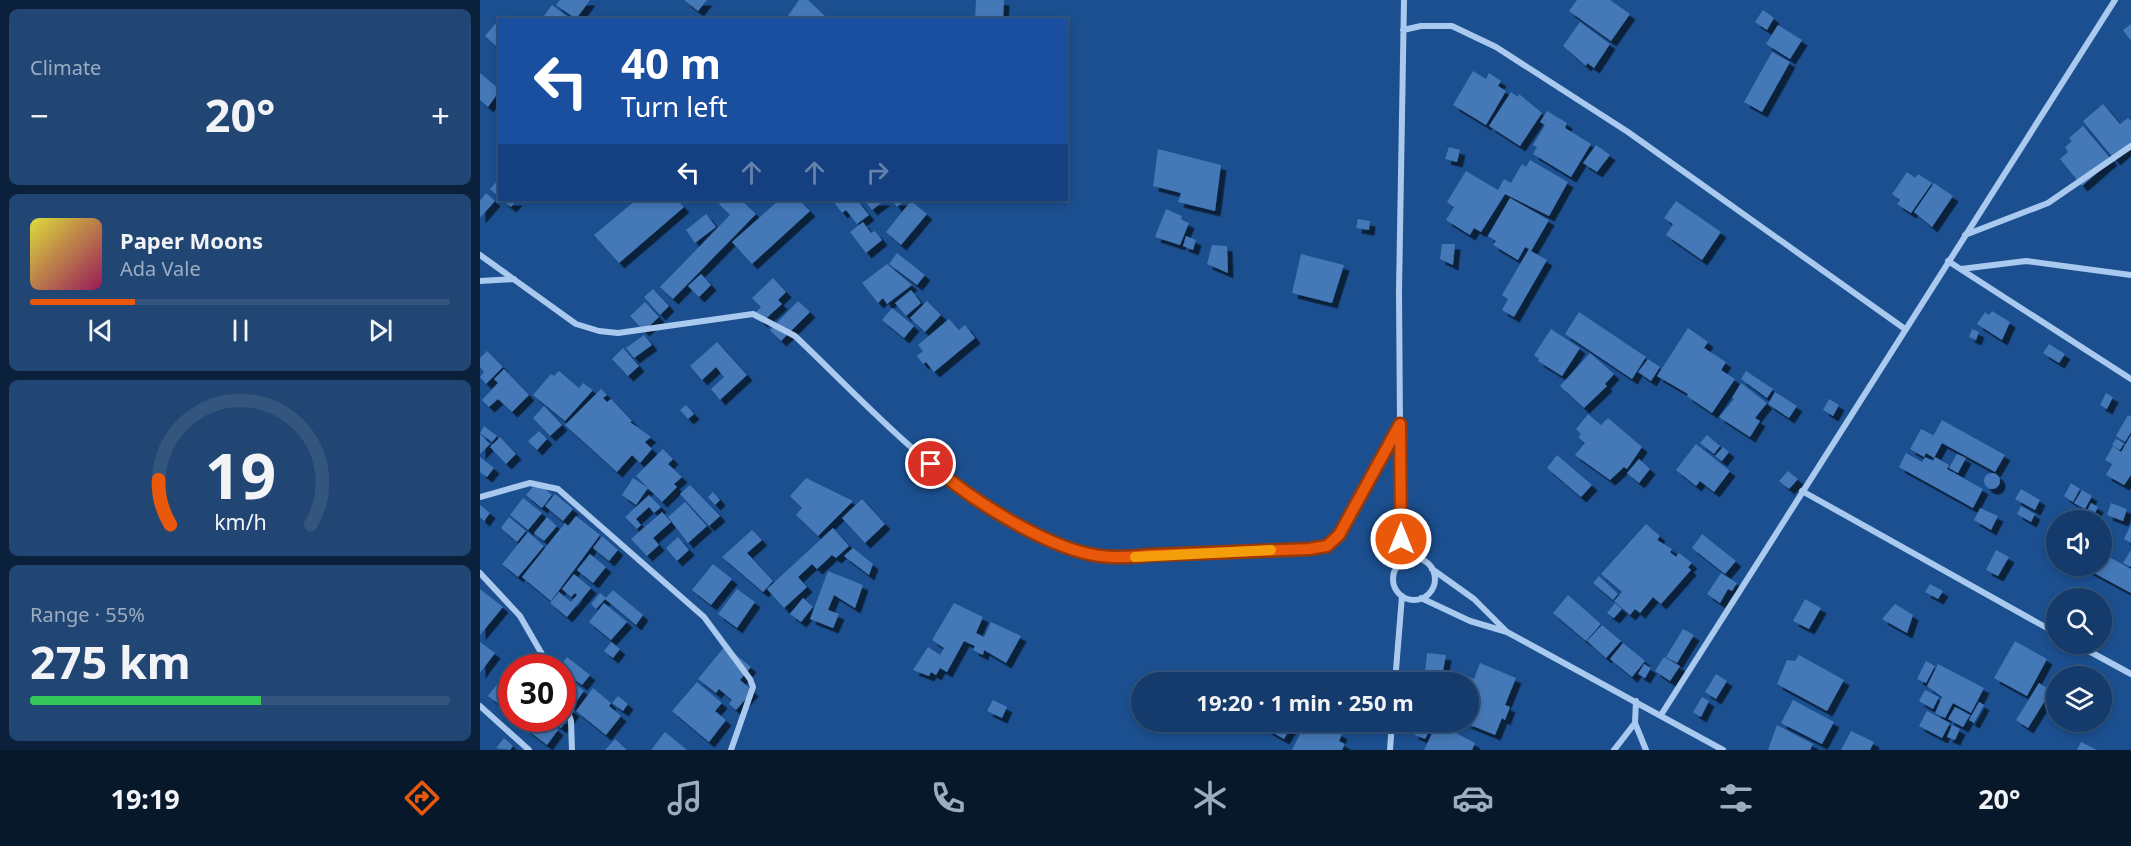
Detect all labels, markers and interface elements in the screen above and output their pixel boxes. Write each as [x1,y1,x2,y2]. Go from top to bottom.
text: 40 m [621,34,721,91]
icon: left [522,42,600,120]
text: Climate [30,54,101,81]
text: 20° [205,84,275,145]
text: Turn left [621,88,727,125]
text: − [30,93,49,138]
text: + [431,93,450,138]
icon: left [672,156,705,189]
icon: ahead [735,156,768,189]
icon: ahead [798,156,831,189]
icon: right [861,156,894,189]
text: Paper Moons [120,225,263,255]
text: Ada Vale [120,255,201,282]
icon: previous [84,314,117,347]
icon: pause [224,314,257,347]
icon: next [364,314,397,347]
text: 19 [204,432,276,517]
pin [905,438,956,489]
icon: arrive [914,447,947,480]
text: km/h [214,507,266,536]
position arrow [1369,507,1433,571]
map controls [2046,510,2112,732]
button: sound [2046,510,2112,576]
button: search [2046,588,2112,654]
text: Range · 55% [30,601,145,628]
text: 275 km [30,631,191,692]
speed limit sign: 30 [498,654,576,732]
button: layers [2046,666,2112,732]
text: 19:20 · 1 min · 250 m [1196,687,1414,717]
icon: directions [401,777,443,819]
icon: music [664,777,706,819]
icon: phone [927,777,969,819]
icon: climate [1189,777,1231,819]
icon: car [1452,777,1494,819]
icon: filters [1715,777,1757,819]
text: 19:19 [110,780,180,817]
text: 20° [1978,780,2021,817]

